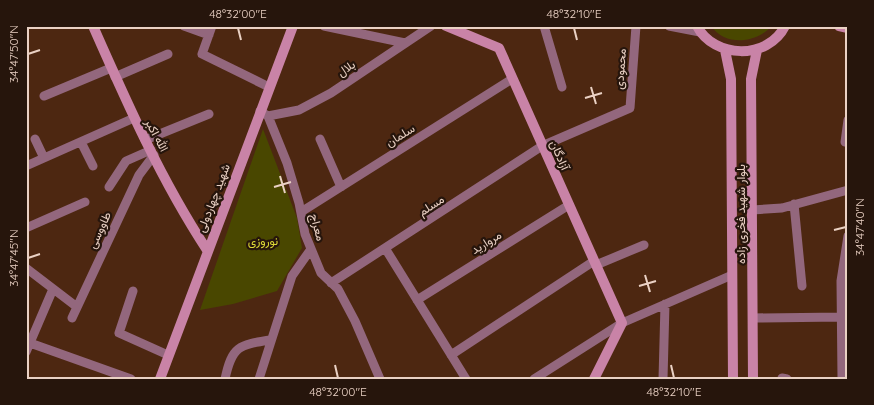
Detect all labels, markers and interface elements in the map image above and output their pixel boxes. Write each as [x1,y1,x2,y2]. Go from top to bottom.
text: 48°32'00"E [209,6,267,21]
text: 48°32'10"E [546,6,602,21]
text: 34°47'50"N [6,25,21,83]
street label: محمودی [611,48,630,90]
street label: بلال [334,57,358,80]
street label: الله اکبر [141,115,172,155]
street label: سلمان [383,120,417,150]
street label: آزادگان [546,138,574,174]
street label: شهید چهاردولی [193,162,234,235]
street label: بلوار شهید فخری زاده [733,164,749,264]
street label: مسلم [415,191,447,220]
text: 34°47'40"N [852,198,867,256]
street label: طاووسی [84,209,115,251]
street label: معراج [305,212,329,243]
street label: مروارید [468,227,505,258]
text: 34°47'45"N [6,229,21,287]
park label: نوروزی [248,233,278,249]
text: 48°32'00"E [309,384,367,399]
text: 48°32'10"E [646,384,702,399]

